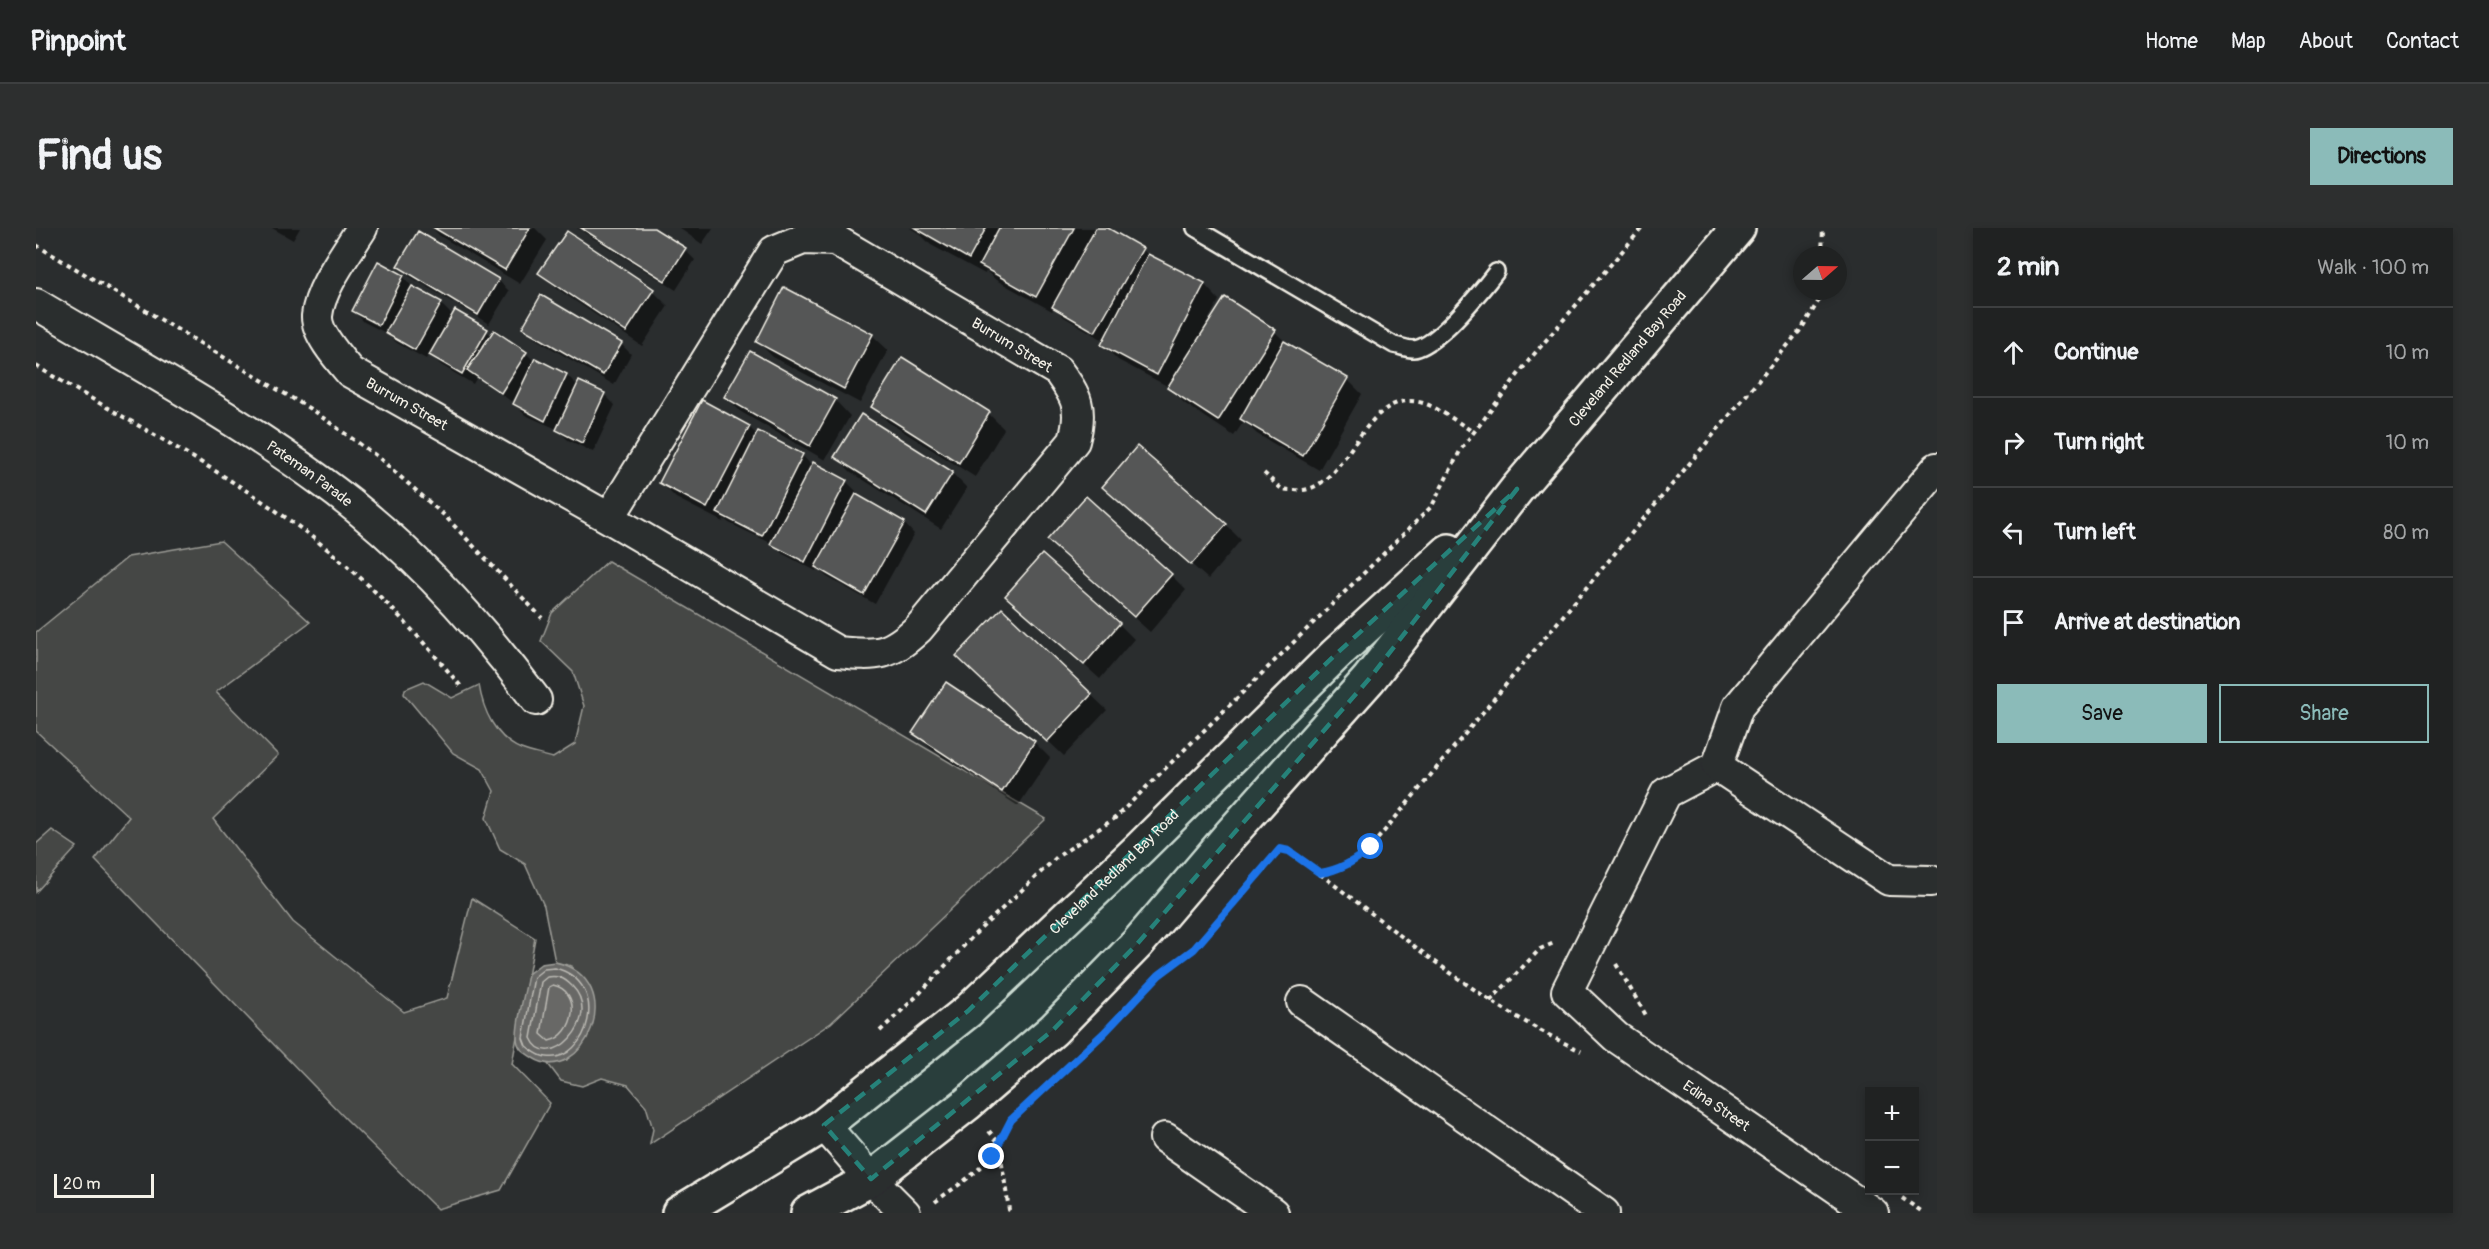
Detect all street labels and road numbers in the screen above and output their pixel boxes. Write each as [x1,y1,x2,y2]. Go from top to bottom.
street label: Cleveland Redland Bay Road [1565,287,1691,431]
street label: Burrum Street [968,314,1056,378]
street label: Burrum Street [362,374,452,436]
street label: Pateman Parade [263,437,356,512]
street label: Cleveland Redland Bay Road [1046,806,1183,939]
street label: Edina Street [1679,1077,1754,1136]

